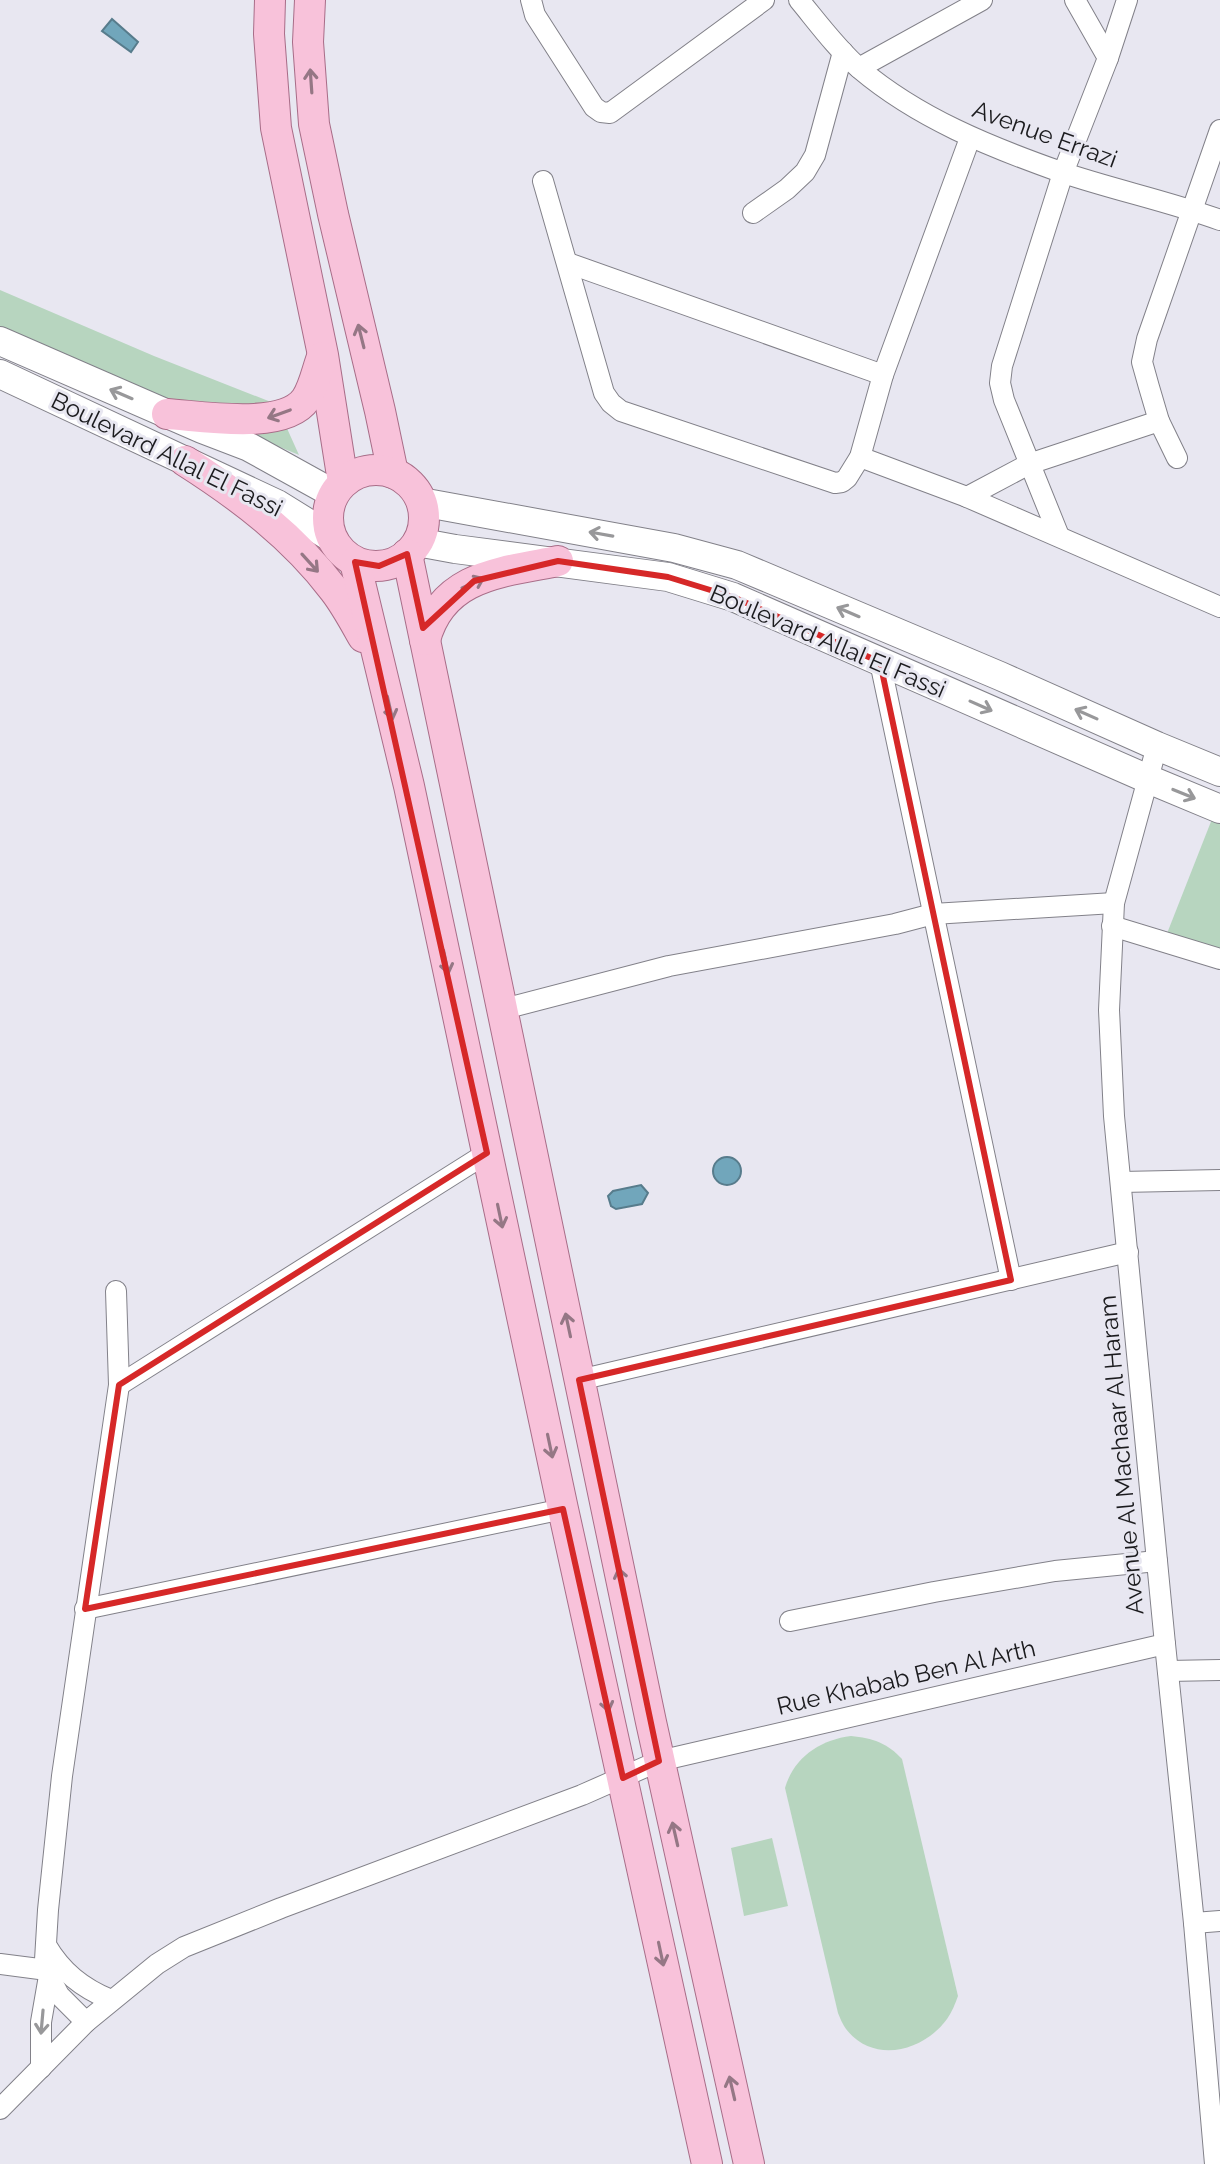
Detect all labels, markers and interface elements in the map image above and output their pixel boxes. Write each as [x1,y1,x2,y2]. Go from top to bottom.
one-way arrow [303,68,318,95]
street label: Avenue Errazi [969,94,1121,174]
one-way arrow [352,323,367,349]
street label: Boulevard Allal El Fassi [47,385,287,523]
one-way arrow [109,385,134,400]
one-way arrow [268,407,292,422]
one-way arrow [588,526,614,541]
one-way arrow [300,553,319,573]
one-way arrow [460,574,484,589]
street label: Boulevard Allal El Fassi [706,578,950,704]
one-way arrow [836,603,860,618]
one-way arrow [383,694,398,720]
one-way arrow [969,699,993,714]
one-way arrow [1075,706,1099,721]
one-way arrow [1171,788,1196,802]
one-way arrow [439,948,454,974]
one-way arrow [493,1202,508,1228]
street label: Avenue Al Machaar Al Haram [1093,1294,1149,1616]
one-way arrow [560,1313,575,1339]
one-way arrow [543,1433,558,1459]
one-way arrow [613,1567,628,1593]
street label: Rue Khabab Ben Al Arth [774,1633,1038,1721]
one-way arrow [599,1687,614,1713]
one-way arrow [667,1822,682,1847]
one-way arrow [654,1941,669,1967]
one-way arrow [34,2008,49,2035]
one-way arrow [724,2076,739,2101]

